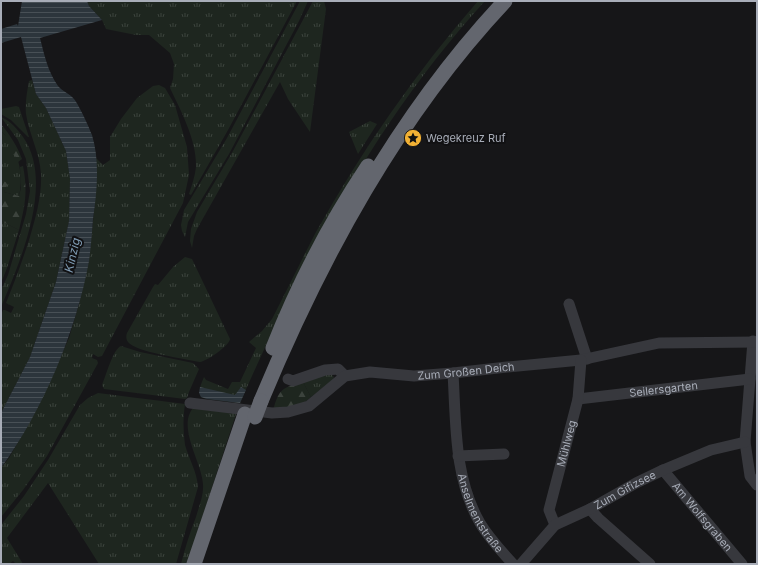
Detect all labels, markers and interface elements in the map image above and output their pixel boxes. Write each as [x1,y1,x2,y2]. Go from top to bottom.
place icon: Wegekreuz Ruf [403,128,423,148]
place label: Wegekreuz Ruf [426,131,506,145]
water label: Kinzig [61,236,83,274]
street label: Zum Großen Deich [417,359,515,383]
street label: Seilersgarten [628,378,698,400]
street label: Mühlweg [554,419,579,468]
street label: Zum Gifizsee [591,467,658,512]
street label: Anselmentstraße [455,472,506,556]
street label: Am Wolfsgraben [669,479,735,554]

